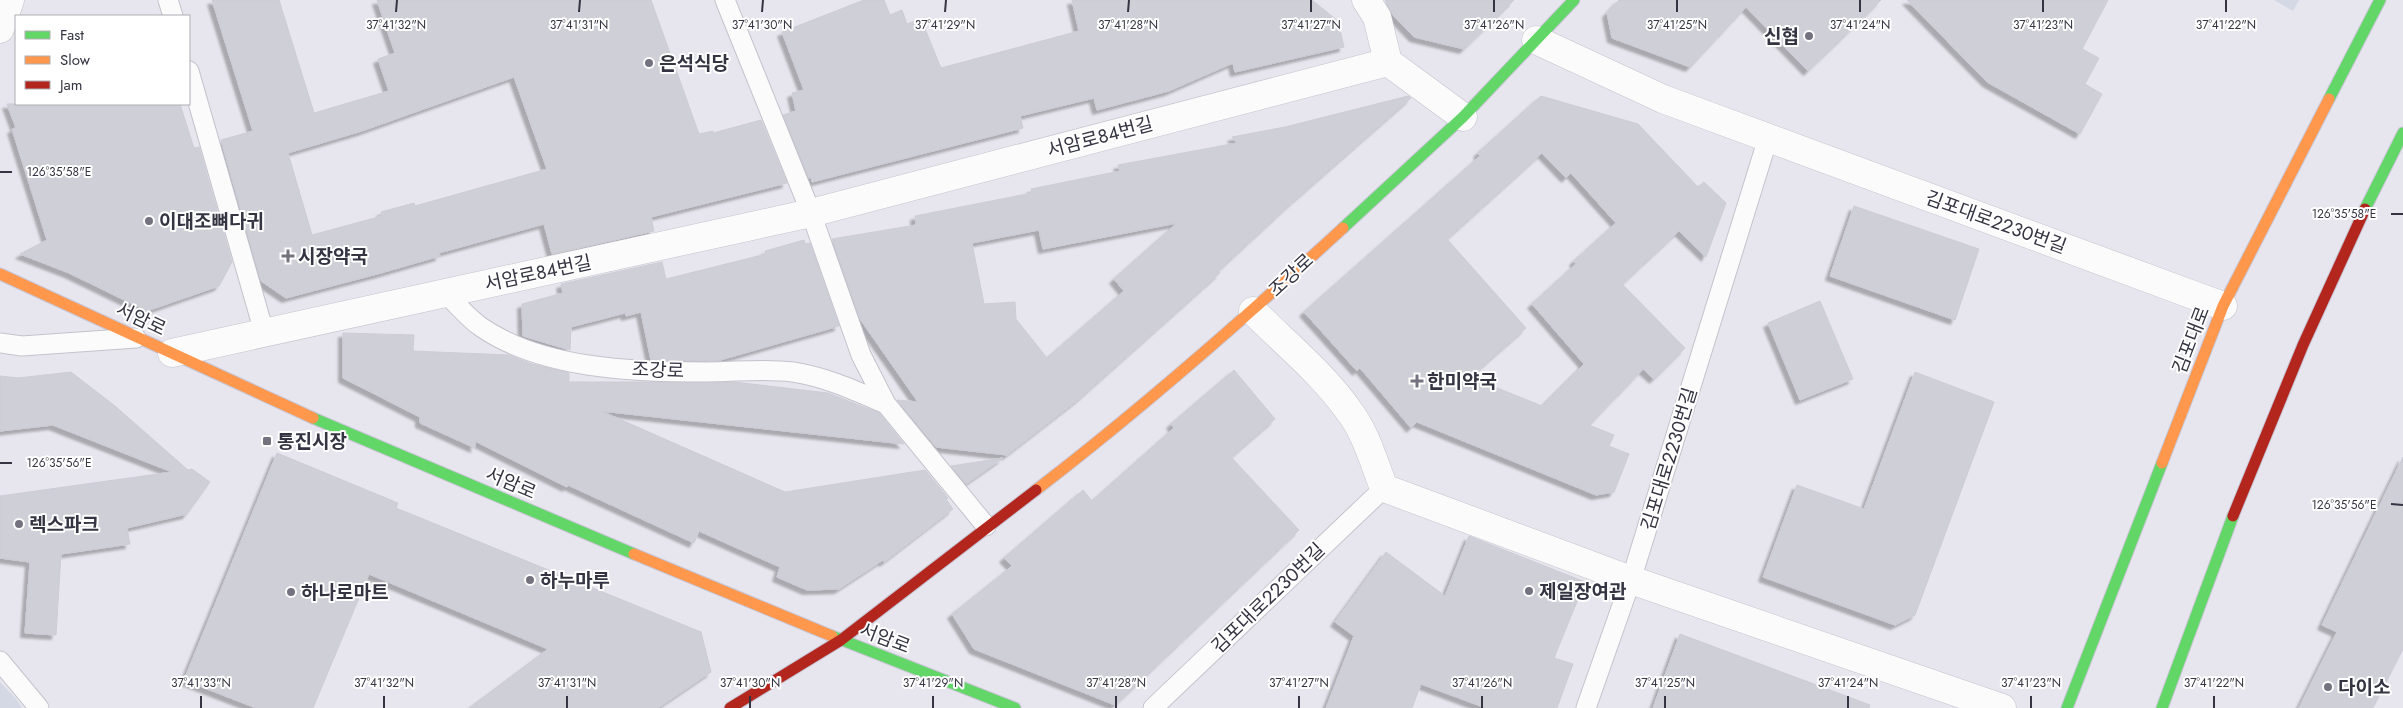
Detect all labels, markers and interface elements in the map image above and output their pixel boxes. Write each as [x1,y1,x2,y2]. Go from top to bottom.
legend [15,15,190,105]
text: 37°41'32"N [366,16,426,34]
text: 37°41'31"N [550,16,608,34]
text: 37°41'30"N [732,16,792,34]
text: 37°41'29"N [915,16,975,34]
text: 37°41'28"N [1098,16,1158,34]
text: 37°41'27"N [1281,16,1341,34]
text: 37°41'26"N [1464,16,1524,34]
text: 37°41'25"N [1647,16,1707,34]
text: 37°41'24"N [1830,16,1890,34]
text: 37°41'23"N [2013,16,2073,34]
text: 37°41'22"N [2196,16,2256,34]
place label: 신협 [1764,23,1799,50]
text: Fast [60,24,84,46]
marker: 신협 [1803,30,1815,42]
text: Slow [60,49,91,71]
place label: 은석식당 [659,50,729,77]
marker: 은석식당 [643,57,655,69]
text: Jam [58,74,83,96]
street label: 서암로84번길 [1044,110,1156,164]
text: 126°35'58"E [27,163,91,181]
street label: 김포대로2230번길 [1922,184,2070,260]
text: 126°35'58"E [2312,205,2376,223]
place label: 이대조뼈다귀 [159,208,264,235]
marker: 이대조뼈다귀 [143,215,155,227]
place label: 시장약국 [298,243,368,270]
street label: 조강로 [1263,247,1319,303]
street label: 서암로84번길 [482,248,594,298]
marker: 시장약국 [282,250,294,262]
street label: 서암로 [112,296,170,342]
street label: 김포대로 [2166,303,2216,377]
street label: 조강로 [631,356,685,384]
place label: 한미약국 [1427,368,1497,395]
marker: 한미약국 [1411,375,1423,387]
street label: 김포대로2230번길 [1634,384,1704,534]
place label: 통진시장 [277,428,347,455]
marker: 통진시장 [261,435,273,447]
text: 126°35'56"E [26,454,92,472]
street label: 서암로 [482,460,540,506]
text: 126°35'56"E [2311,496,2377,514]
place label: 렉스파크 [29,511,99,538]
marker: 렉스파크 [13,518,25,530]
street label: 김포대로2230번길 [1205,537,1331,659]
place label: 하누마루 [540,567,610,594]
marker: 하누마루 [524,574,536,586]
place label: 제일장여관 [1539,578,1627,605]
place label: 하나로마트 [301,579,388,606]
marker: 제일장여관 [1523,585,1535,597]
marker: 하나로마트 [285,586,297,598]
street label: 서암로 [856,616,914,660]
text: 37°41'33"N [171,674,231,692]
text: 37°41'32"N [354,674,414,692]
text: 37°41'31"N [538,674,596,692]
text: 37°41'30"N [720,674,780,692]
text: 37°41'29"N [903,674,963,692]
text: 37°41'28"N [1086,674,1146,692]
text: 37°41'27"N [1269,674,1329,692]
text: 37°41'26"N [1452,674,1512,692]
text: 37°41'25"N [1635,674,1695,692]
text: 37°41'24"N [1818,674,1878,692]
text: 37°41'23"N [2001,674,2061,692]
text: 37°41'22"N [2184,674,2244,692]
place label: 다이소 [2338,674,2390,701]
marker: 다이소 [2322,681,2334,693]

